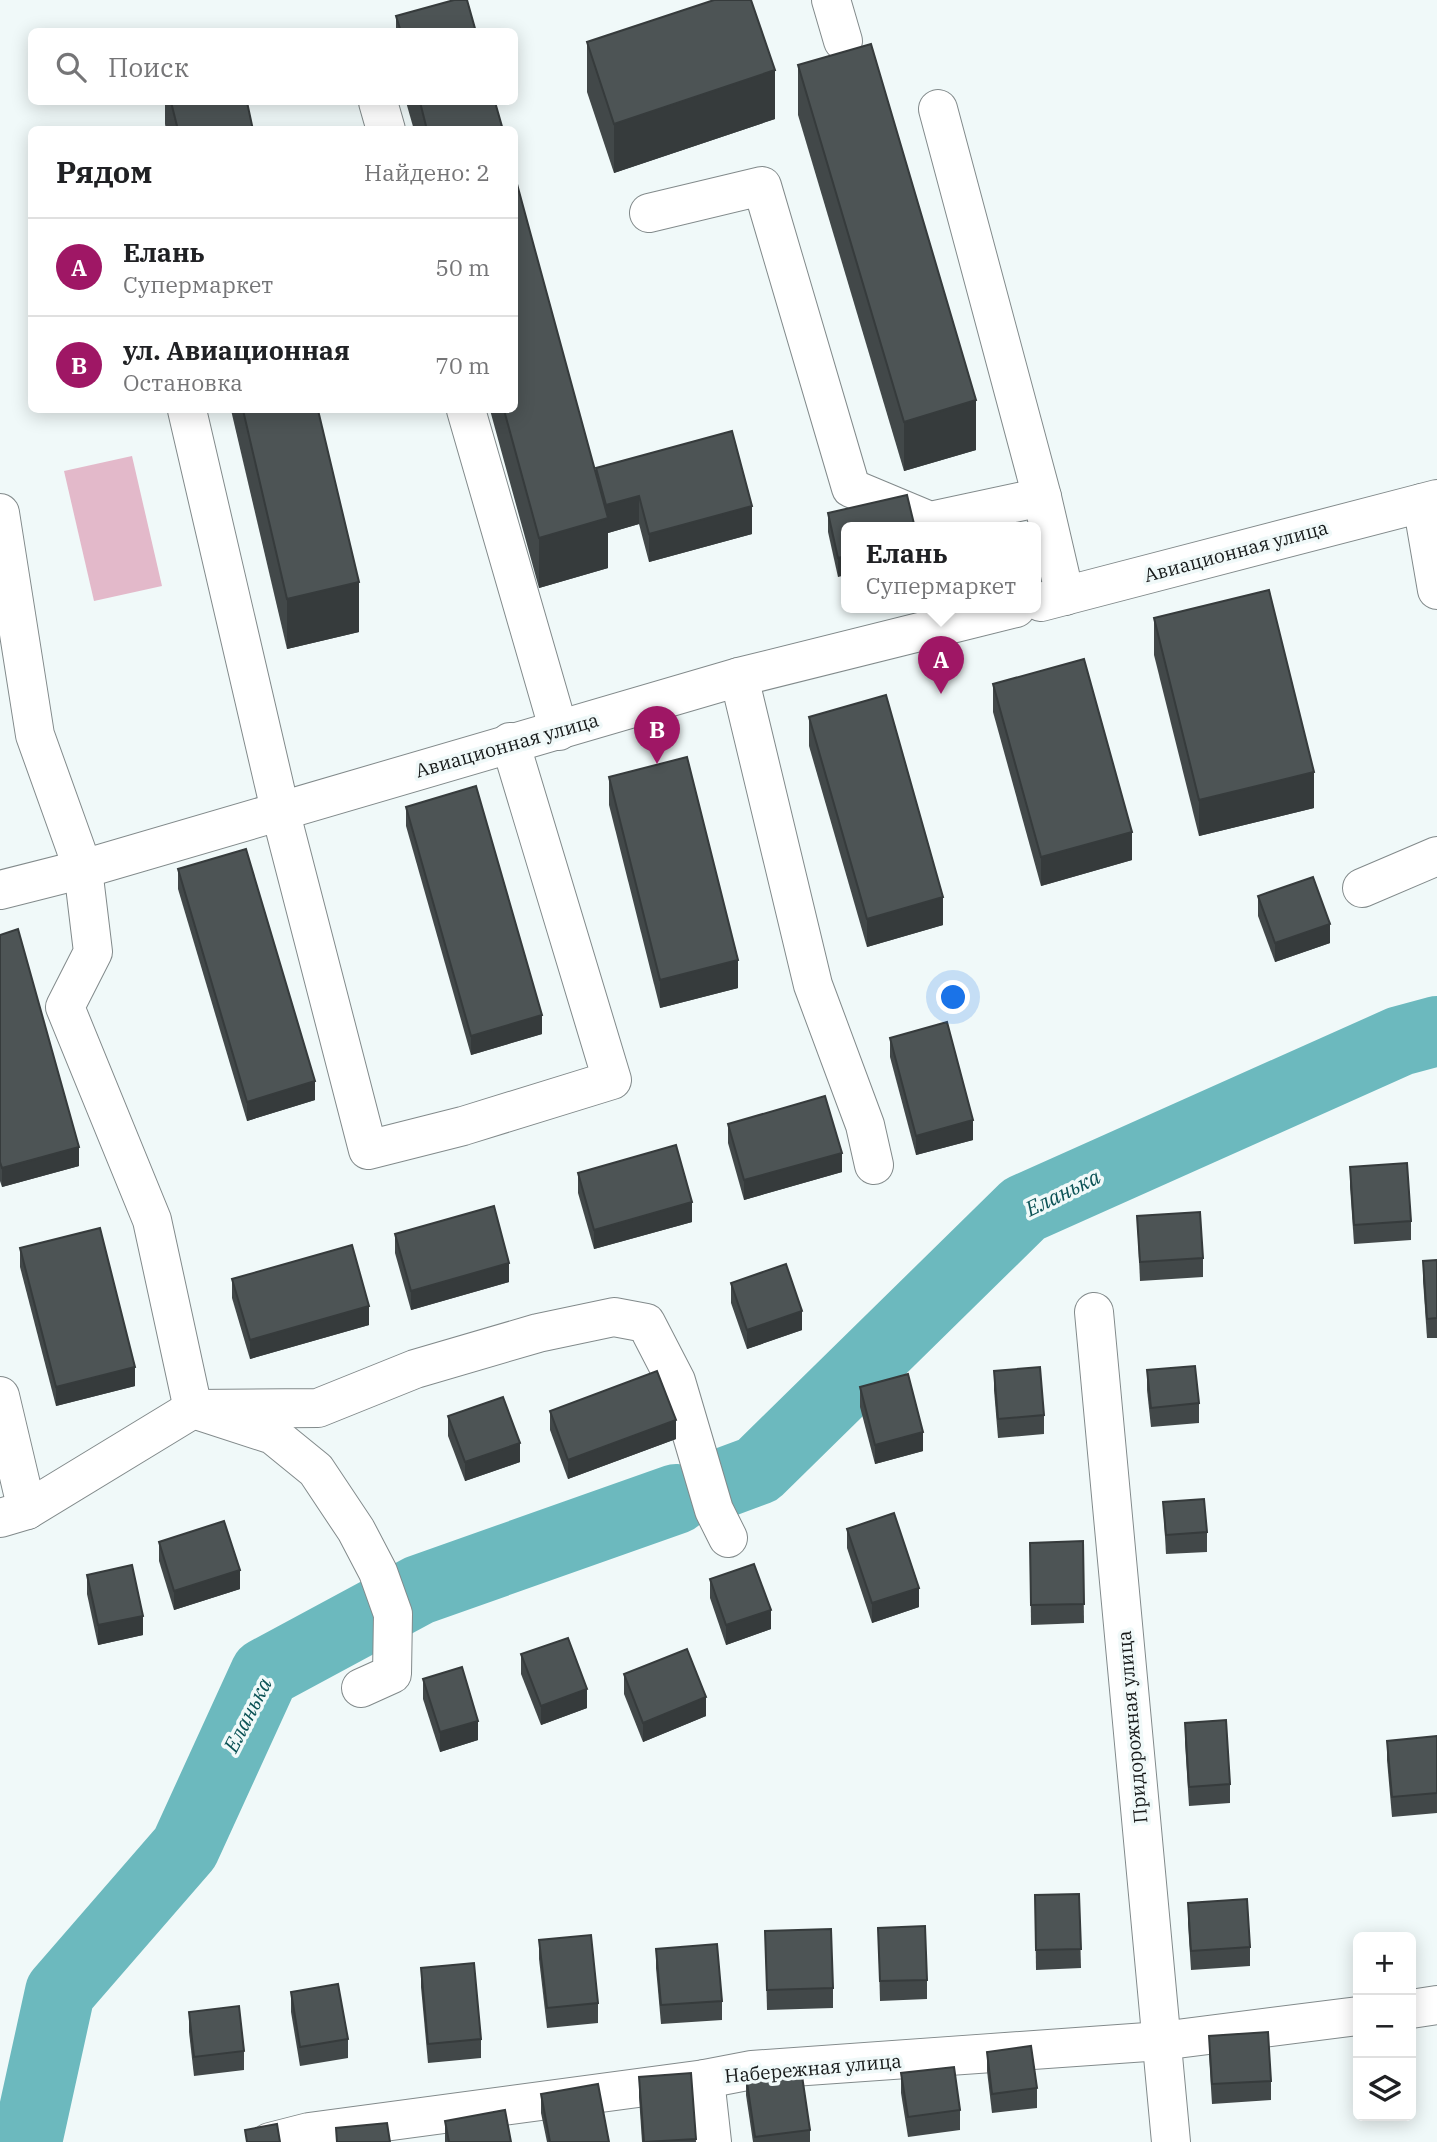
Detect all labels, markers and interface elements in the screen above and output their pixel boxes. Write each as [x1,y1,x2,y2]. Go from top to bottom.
search box [28,28,518,105]
icon: search [52,48,90,86]
text: Поиск [108,50,189,84]
text: Рядом [56,152,152,191]
text: Найдено: 2 [364,157,490,187]
text: Елань [123,235,205,269]
text: A [71,252,87,282]
text: 50 m [435,252,490,282]
text: Супермаркет [123,269,273,299]
text: ул. Авиационная [123,333,350,367]
text: B [71,350,87,380]
text: 70 m [435,350,490,380]
text: Остановка [123,367,243,397]
street label: Авиационная улица [1141,515,1331,587]
popup [841,522,1041,613]
text: Елань [866,536,947,570]
text: Супермаркет [866,570,1016,600]
pin: A [918,636,964,694]
pin: B [634,706,680,764]
street label: Авиационная улица [413,707,601,783]
your location [936,980,970,1014]
water label: Еланька [1019,1162,1105,1223]
street label: Придорожная улица [1112,1630,1152,1824]
water label: Еланька [216,1672,278,1758]
map controls [1353,1932,1416,2121]
button: + [1353,1932,1416,1995]
button: − [1353,1995,1416,2058]
street label: Набережная улица [723,2048,903,2088]
button: layers [1353,2058,1416,2121]

